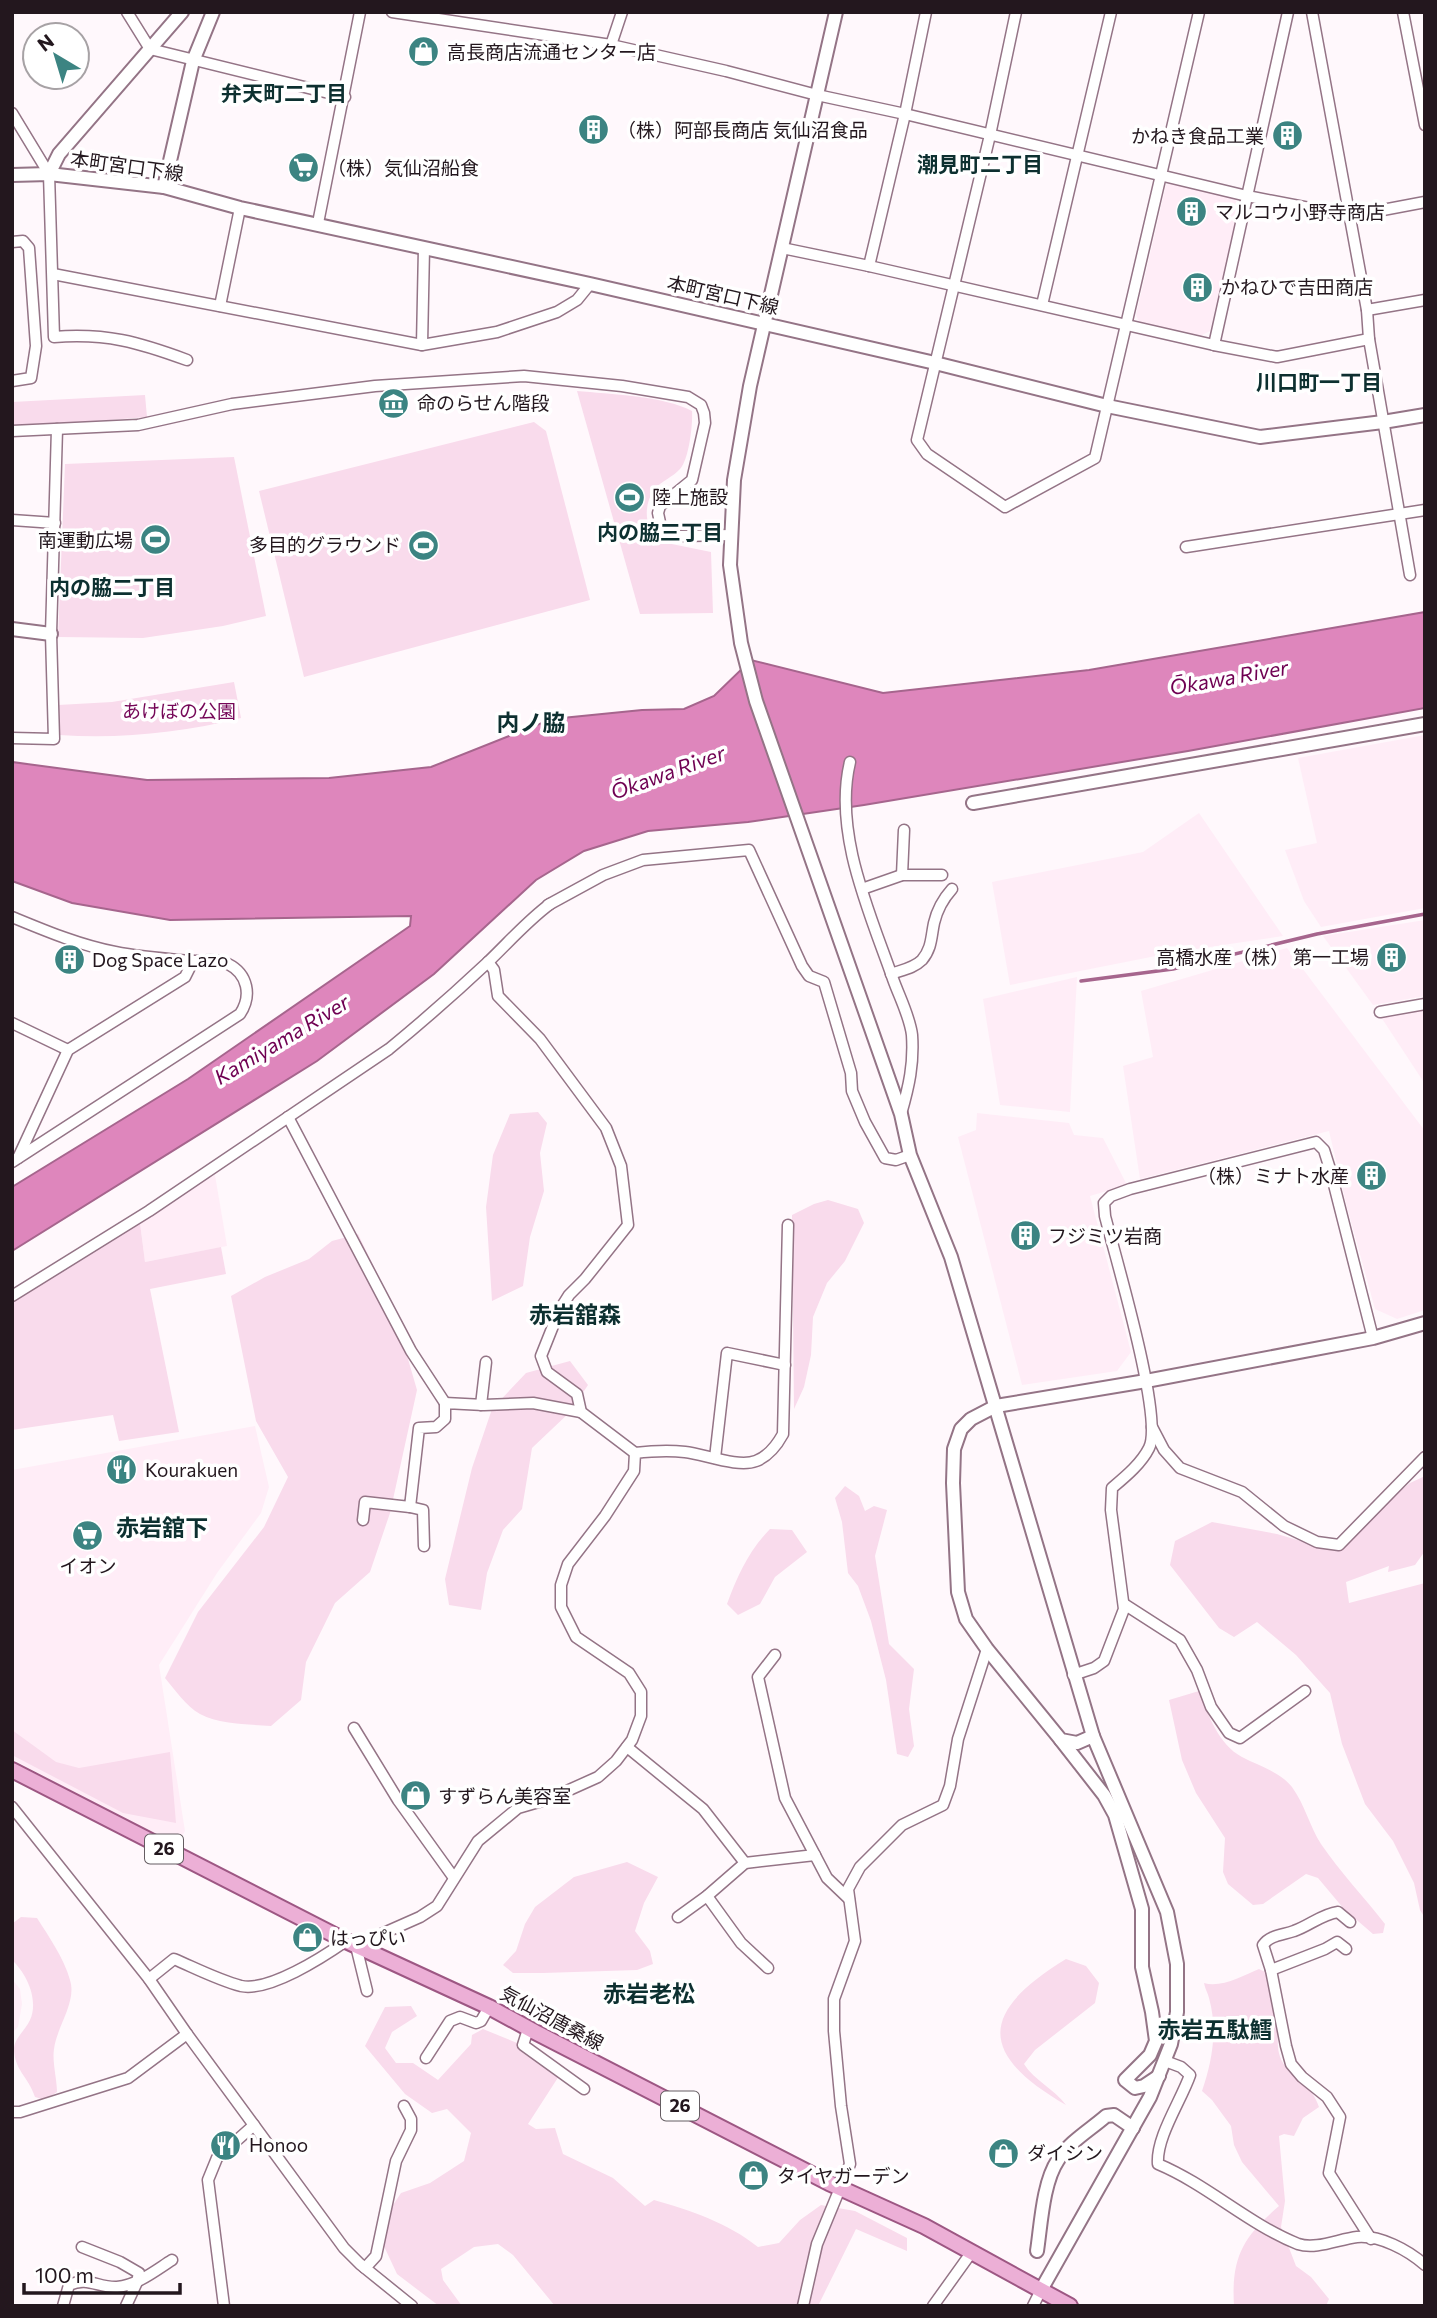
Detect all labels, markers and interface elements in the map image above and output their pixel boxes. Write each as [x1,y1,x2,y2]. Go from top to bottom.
north arrow [21,21,91,91]
text: N [33,29,58,56]
shop icon: 高長商店流通センター店 [407,35,441,69]
place label: 高長商店流通センター店 [447,40,656,63]
district label: 弁天町二丁目 [221,80,347,105]
building icon: （株）阿部長商店 気仙沼食品 [577,113,611,147]
place label: （株）阿部長商店 気仙沼食品 [617,118,868,141]
building icon: かねき食品工業 [1270,119,1304,153]
place label: かねき食品工業 [1131,124,1264,147]
street label: 本町宮口下線 [69,146,185,185]
supermarket icon: （株）気仙沼船食 [287,151,321,185]
district label: 潮見町二丁目 [917,151,1043,176]
place label: （株）気仙沼船食 [327,156,479,179]
building icon: マルコウ小野寺商店 [1175,195,1209,229]
place label: マルコウ小野寺商店 [1215,200,1385,223]
street label: 本町宮口下線 [665,270,781,319]
building icon: かねひで吉田商店 [1181,270,1215,304]
place label: かねひで吉田商店 [1221,275,1373,298]
district label: 川口町一丁目 [1256,369,1382,394]
museum icon: 命のらせん階段 [377,386,411,420]
place label: 命のらせん階段 [417,391,550,414]
sports icon: 陸上施設 [612,480,646,514]
place label: 陸上施設 [652,485,728,508]
district label: 内の脇三丁目 [597,519,723,544]
sports icon: 南運動広場 [139,523,173,557]
place label: 南運動広場 [38,528,133,551]
sports icon: 多目的グラウンド [407,528,441,562]
place label: 多目的グラウンド [249,533,401,556]
district label: 内の脇二丁目 [49,574,175,599]
water label: Ōkawa River [1167,654,1291,699]
park label: あけぼの公園 [122,699,236,722]
district label: 内ノ脇 [497,708,566,736]
water label: Ōkawa River [607,739,729,804]
building icon: 高橋水産（株） 第一工場 [1375,940,1409,974]
building icon: Dog Space Lazo [52,943,86,977]
place label: 高橋水産（株） 第一工場 [1156,945,1369,968]
place label: Dog Space Lazo [92,948,228,971]
water label: Kamiyama River [209,988,354,1089]
building icon: （株）ミナト水産 [1355,1159,1389,1193]
place label: （株）ミナト水産 [1197,1164,1349,1187]
building icon: フジミツ岩商 [1008,1219,1042,1253]
place label: フジミツ岩商 [1048,1224,1162,1247]
district label: 赤岩舘森 [529,1300,621,1328]
restaurant icon: Kourakuen [105,1453,139,1487]
place label: Kourakuen [145,1458,238,1481]
district label: 赤岩舘下 [116,1513,208,1541]
supermarket icon: イオン [71,1518,105,1552]
place label: イオン [59,1554,117,1577]
shop icon: すずらん美容室 [398,1779,432,1813]
place label: すずらん美容室 [438,1784,571,1807]
road number: 26 [145,1835,183,1864]
shop icon: はっぴい [290,1921,324,1955]
place label: はっぴい [330,1926,406,1949]
district label: 赤岩老松 [603,1979,695,2007]
street label: 気仙沼唐桑線 [497,1981,608,2054]
district label: 赤岩五駄鱈 [1158,2015,1273,2043]
road number: 26 [661,2092,699,2120]
restaurant icon: Honoo [209,2128,243,2162]
place label: Honoo [249,2133,308,2156]
shop icon: ダイシン [987,2136,1021,2170]
place label: ダイシン [1027,2141,1103,2164]
shop icon: タイヤガーデン [737,2159,771,2193]
place label: タイヤガーデン [777,2164,909,2187]
scale bar [24,2252,180,2296]
text: 100 m [35,2262,94,2287]

